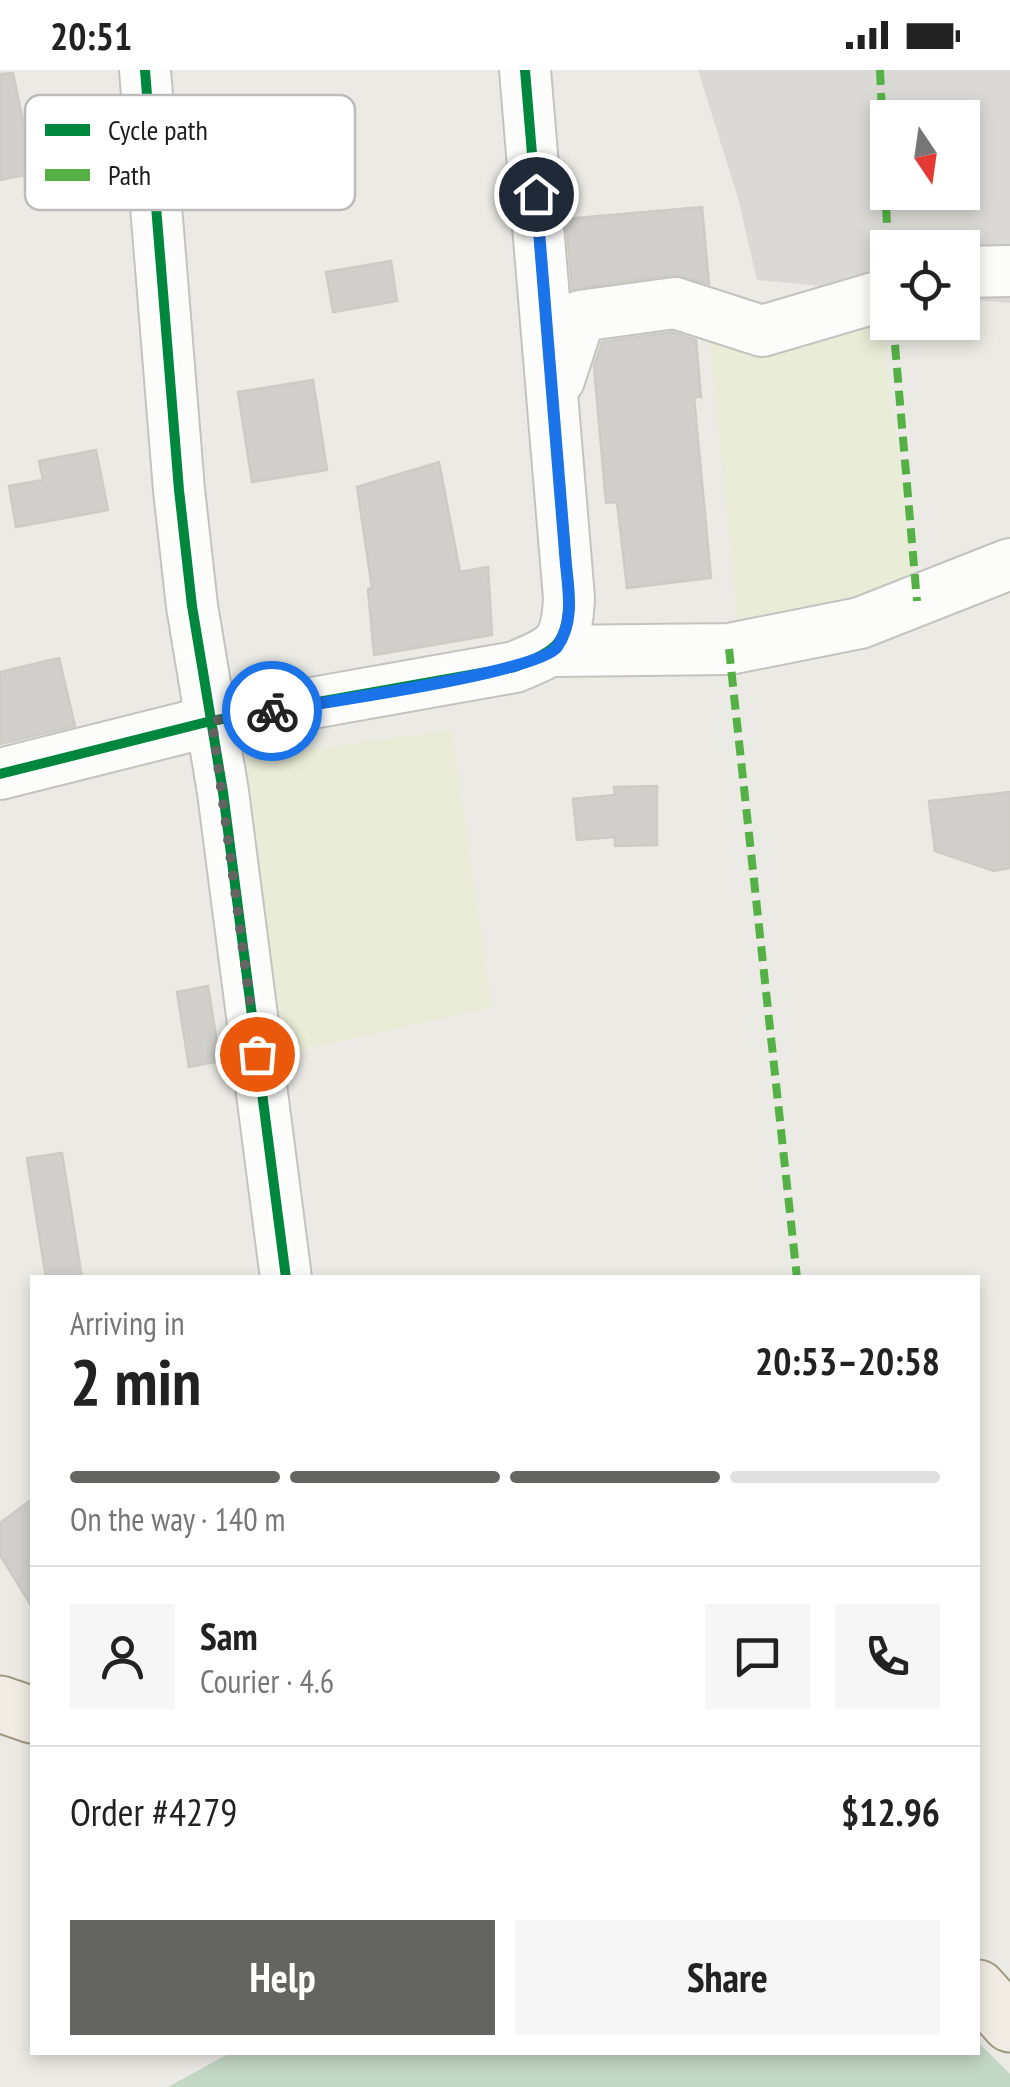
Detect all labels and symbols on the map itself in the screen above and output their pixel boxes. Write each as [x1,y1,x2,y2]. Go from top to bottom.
legend [25,95,355,210]
north arrow [870,100,980,210]
text: Cycle path [108,111,208,148]
pin [494,152,579,237]
text: Path [108,156,151,193]
courier [222,661,322,761]
pin [215,1012,300,1097]

